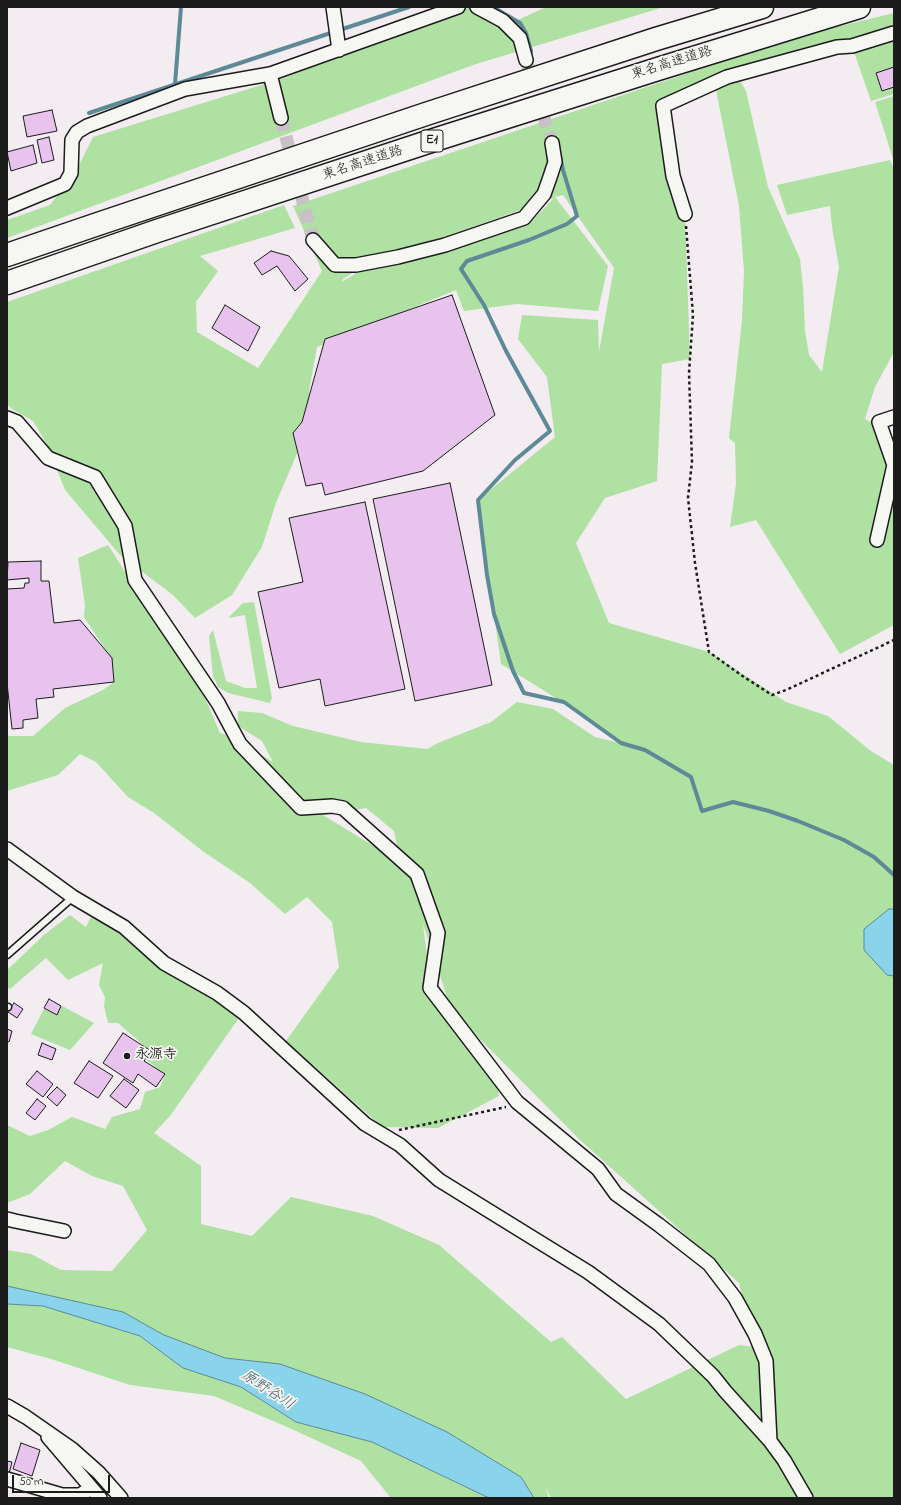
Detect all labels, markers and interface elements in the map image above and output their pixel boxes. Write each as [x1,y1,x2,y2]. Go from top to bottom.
street label: 東名高速道路 [629,44,715,84]
road number: E1 [421,130,443,152]
street label: 東名高速道路 [320,143,406,185]
place label: 永源寺 [135,1048,177,1064]
marker: 永源寺 [122,1051,132,1061]
water label: 原野谷川 [237,1367,297,1415]
scale bar [14,1467,112,1493]
text: 50 m [19,1473,43,1491]

